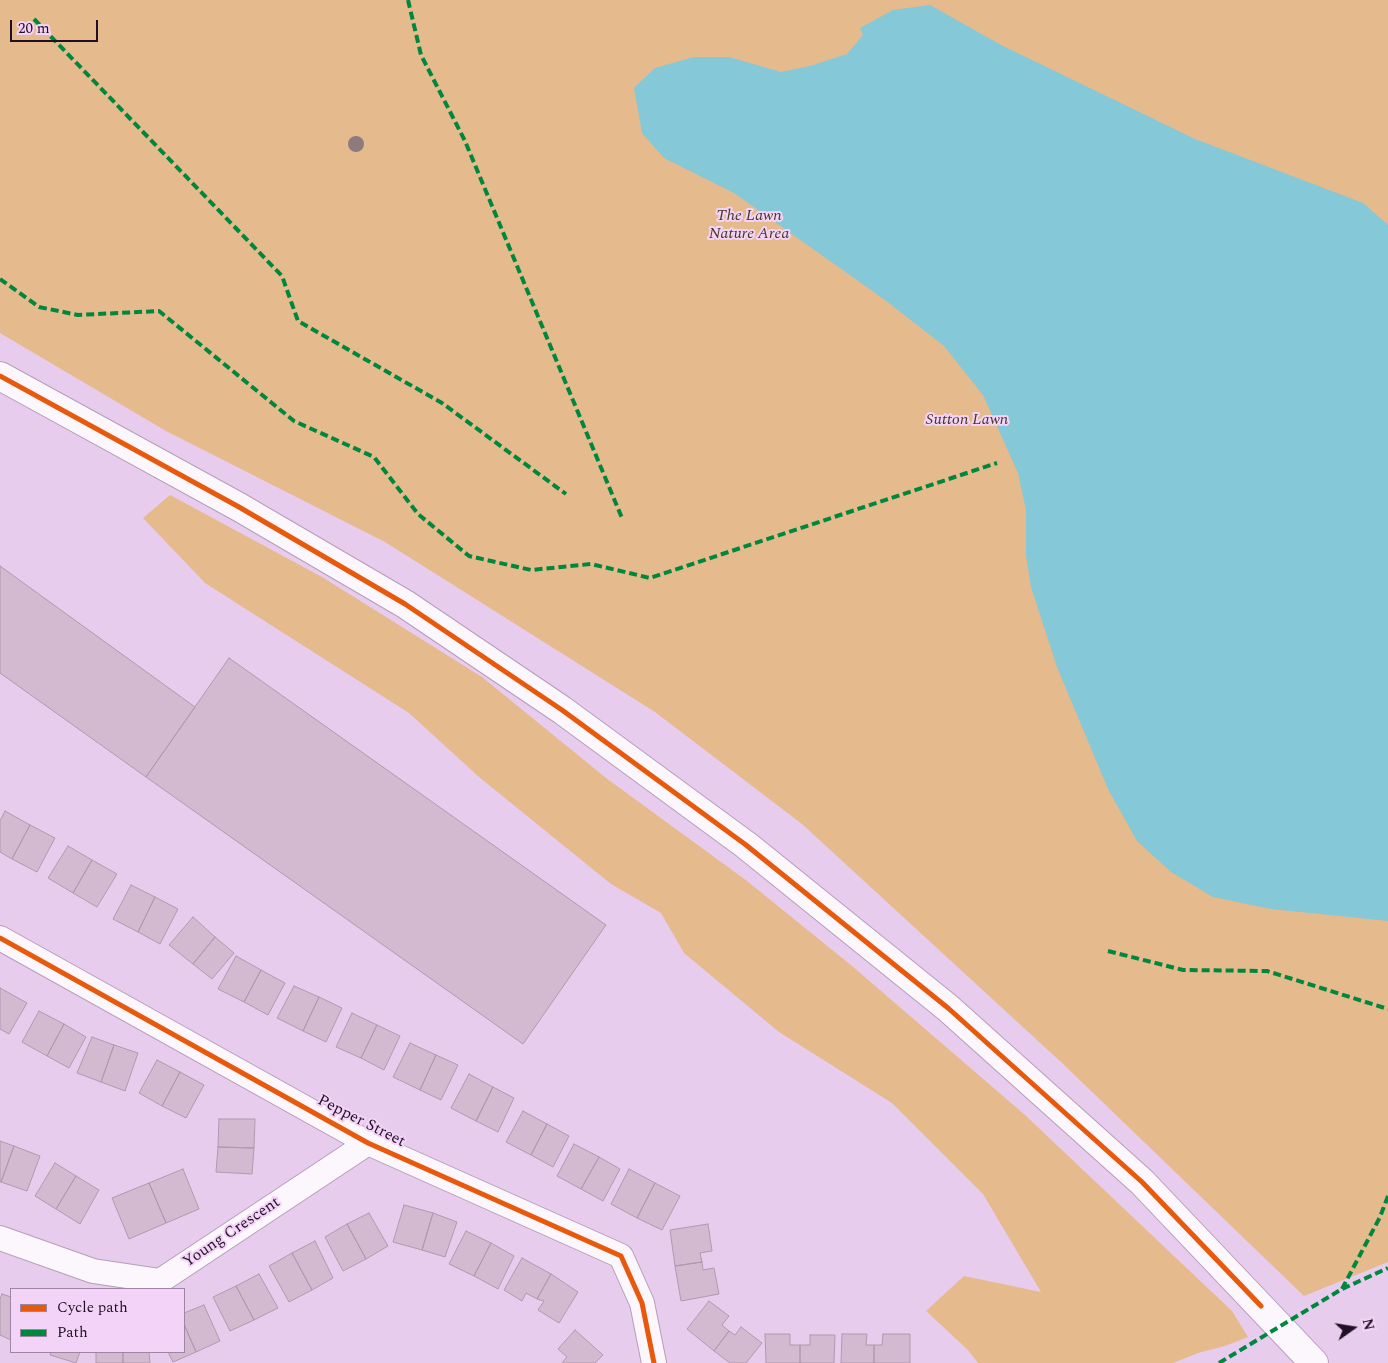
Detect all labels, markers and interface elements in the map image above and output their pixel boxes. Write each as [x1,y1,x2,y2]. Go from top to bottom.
scale bar [12,10,100,42]
text: 20 m [18,17,50,40]
park label: The Lawn Nature Area [709,207,789,245]
park label: Sutton Lawn [926,411,1008,431]
street label: Pepper Street [314,1092,408,1152]
street label: Young Crescent [180,1193,284,1273]
legend [10,1288,185,1353]
text: Cycle path [57,1296,128,1319]
north arrow [1328,1303,1378,1353]
text: N [1357,1317,1380,1332]
text: Path [57,1321,88,1344]

